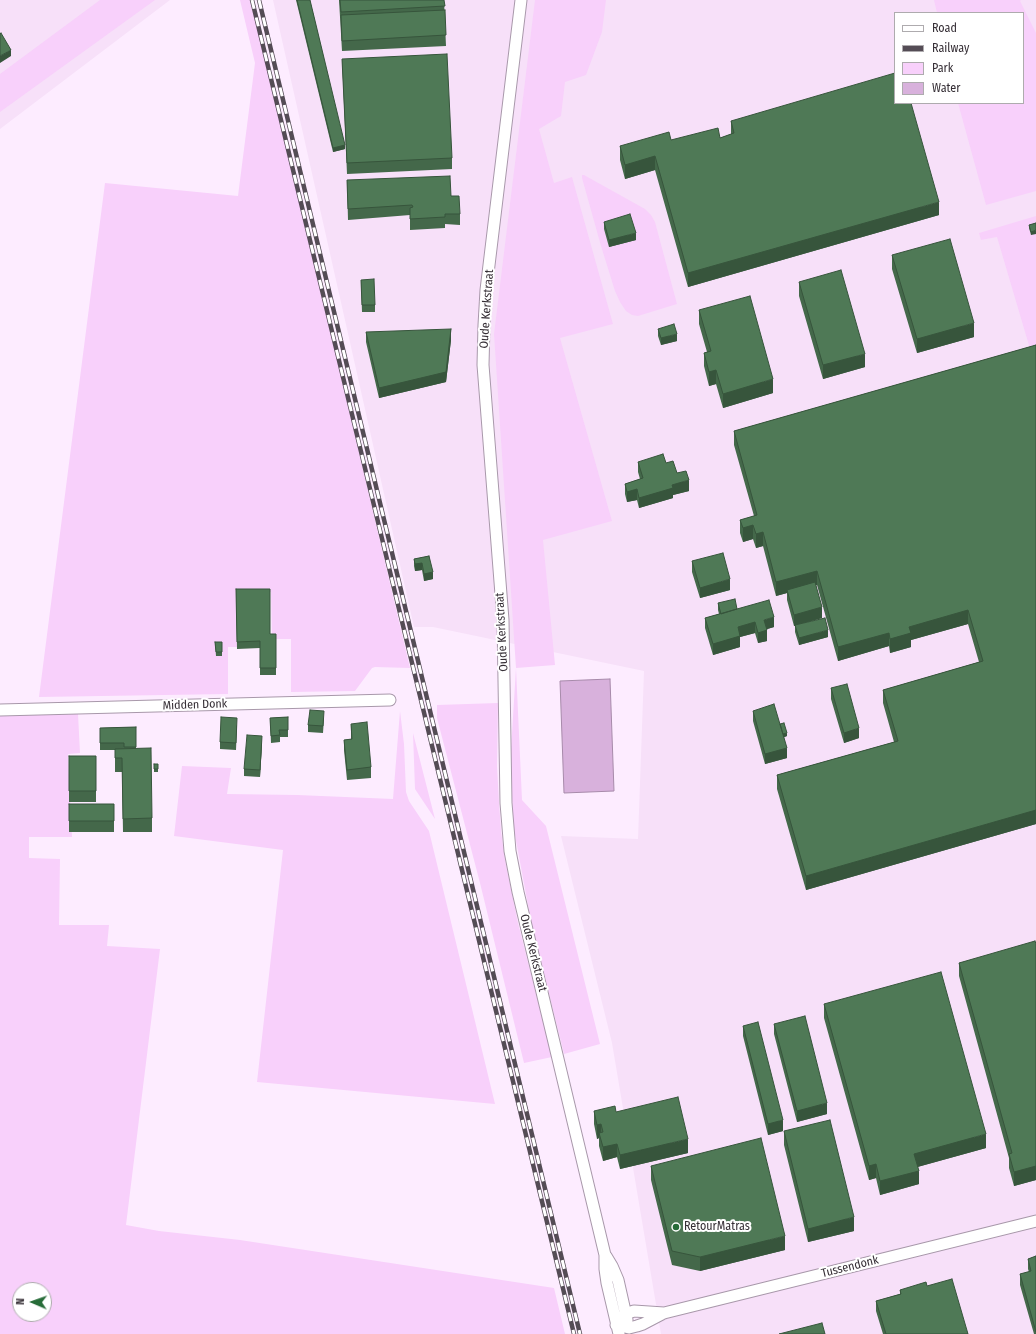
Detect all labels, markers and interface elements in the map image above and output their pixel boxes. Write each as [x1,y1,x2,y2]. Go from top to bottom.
legend [894,12,1024,104]
text: Road [932,21,957,35]
text: Railway [932,41,969,55]
text: Park [932,61,953,75]
text: Water [932,81,960,95]
street label: Oude Kerkstraat [477,269,497,349]
street label: Oude Kerkstraat [493,592,511,672]
street label: Midden Donk [162,697,228,713]
street label: Oude Kerkstraat [516,913,550,993]
place label: RetourMatras [684,1220,750,1234]
marker: RetourMatras [671,1222,681,1232]
street label: Tussendonk [820,1253,880,1281]
north arrow [12,1282,52,1322]
text: N [14,1298,27,1305]

